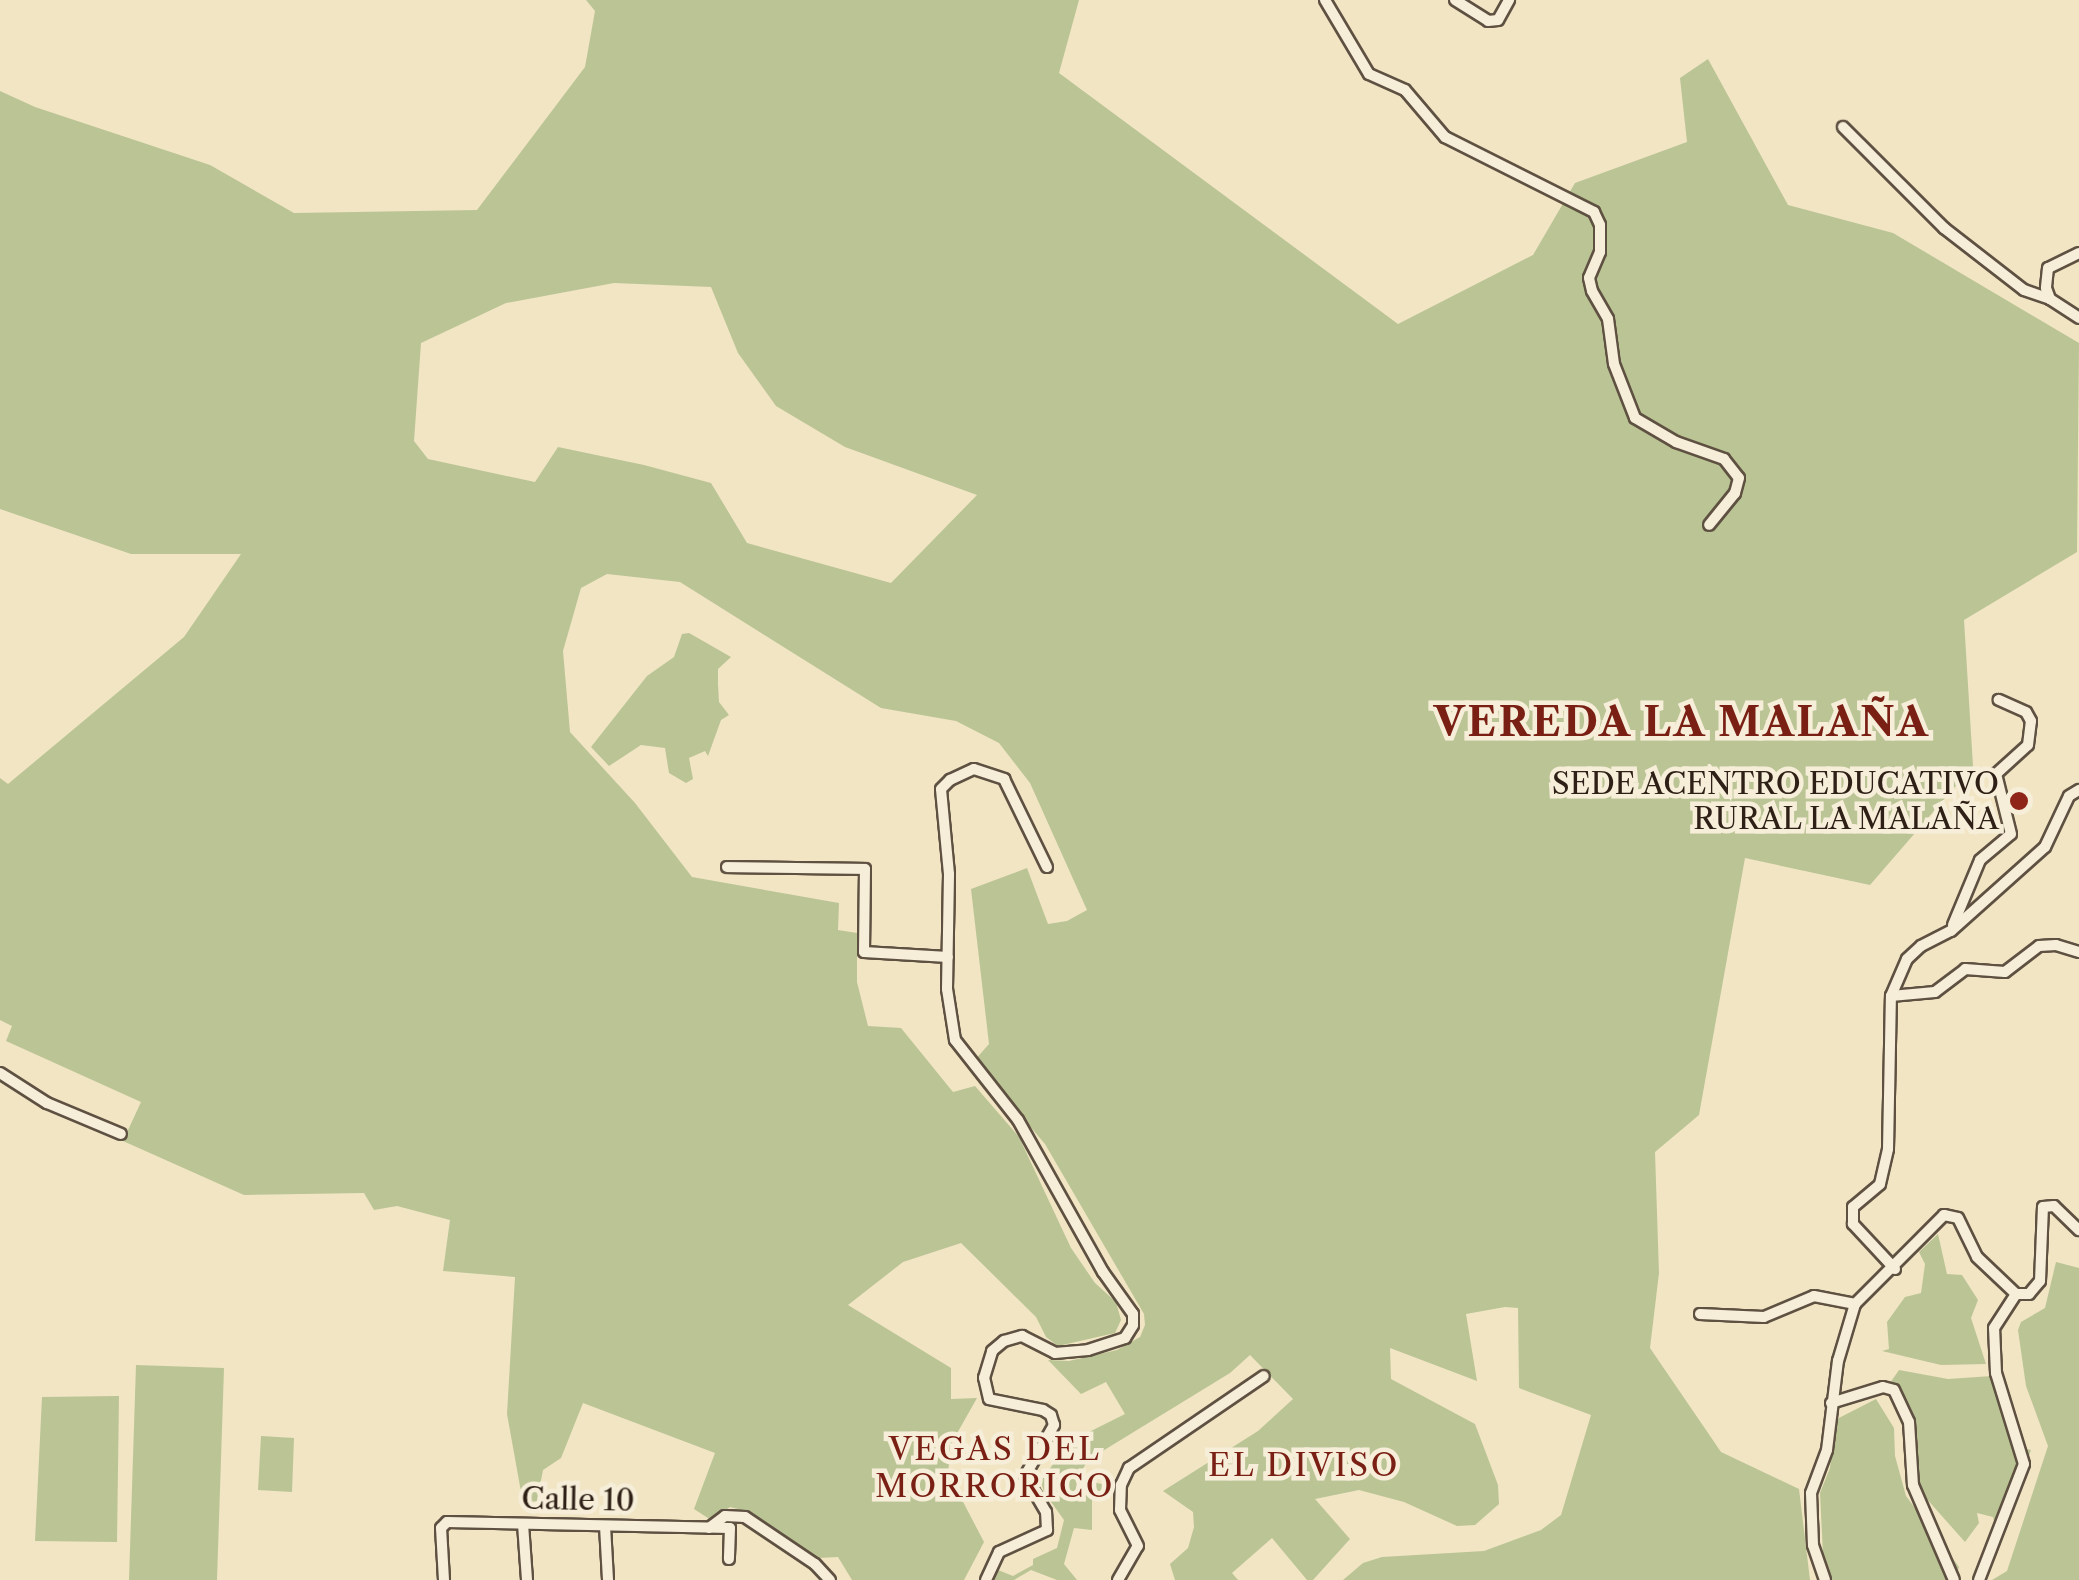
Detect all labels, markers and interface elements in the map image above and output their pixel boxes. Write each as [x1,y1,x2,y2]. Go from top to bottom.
district label: VEREDA LA MALAÑA [1432,698,1932,746]
place label: SEDE ACENTRO EDUCATIVO RURAL LA MALAÑA [1551,766,1999,836]
marker: SEDE ACENTRO EDUCATIVO RURAL LA MALAÑA [2008,790,2030,812]
district label: VEGAS DEL MORRORICO [875,1431,1115,1506]
district label: EL DIVISO [1208,1446,1400,1484]
street label: Calle 10 [521,1481,635,1519]

